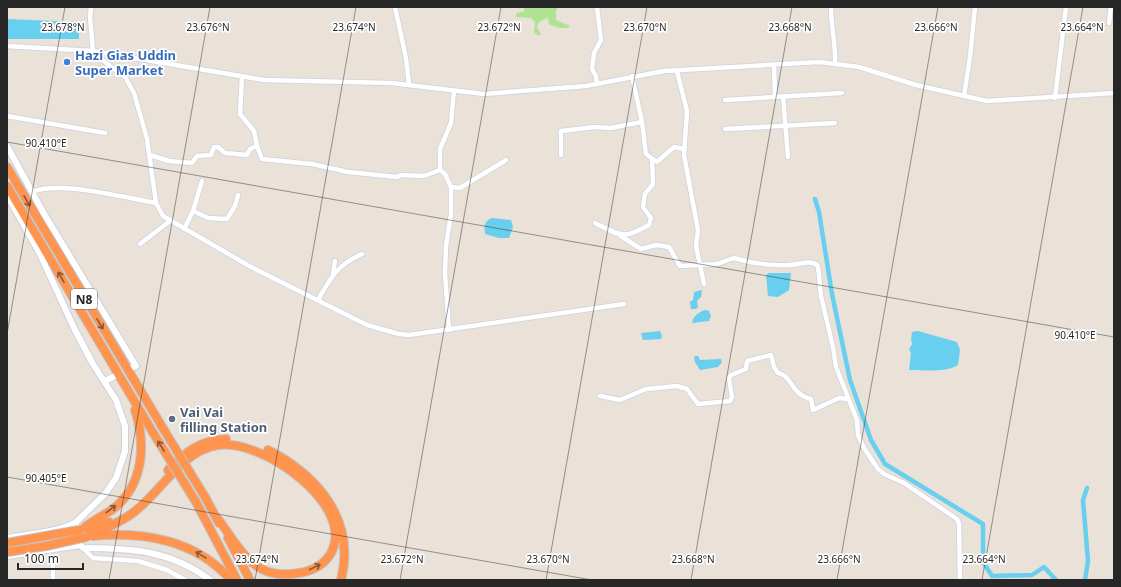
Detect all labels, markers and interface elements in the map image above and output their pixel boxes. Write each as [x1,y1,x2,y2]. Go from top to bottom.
text: 23.678°N [41,20,85,34]
text: 23.676°N [186,20,230,34]
text: 23.674°N [332,20,376,34]
text: 23.672°N [477,20,521,34]
text: 23.670°N [623,20,667,34]
text: 23.668°N [768,20,812,34]
text: 23.666°N [914,20,958,34]
text: 23.664°N [1060,20,1104,34]
place label: Hazi Gias Uddin Super Market [75,46,176,79]
marker: Hazi Gias Uddin Super Market [62,57,72,67]
text: 90.410°E [25,136,67,150]
one-way arrow [23,195,31,207]
one-way arrow [56,271,64,283]
road number: N8 [71,289,97,309]
one-way arrow [96,318,104,329]
text: 90.410°E [1054,328,1096,342]
place label: Vai Vai filling Station [180,403,267,436]
marker: Vai Vai filling Station [167,414,177,424]
one-way arrow [156,440,165,451]
text: 90.405°E [25,471,67,485]
one-way arrow [106,505,117,513]
scale bar [18,545,83,571]
text: 100 m [24,550,59,567]
one-way arrow [195,551,207,559]
text: 23.674°N [235,552,279,566]
text: 23.672°N [380,552,424,566]
text: 23.670°N [526,552,570,566]
text: 23.668°N [671,552,715,566]
text: 23.666°N [817,552,861,566]
text: 23.664°N [962,552,1006,566]
one-way arrow [309,563,321,571]

